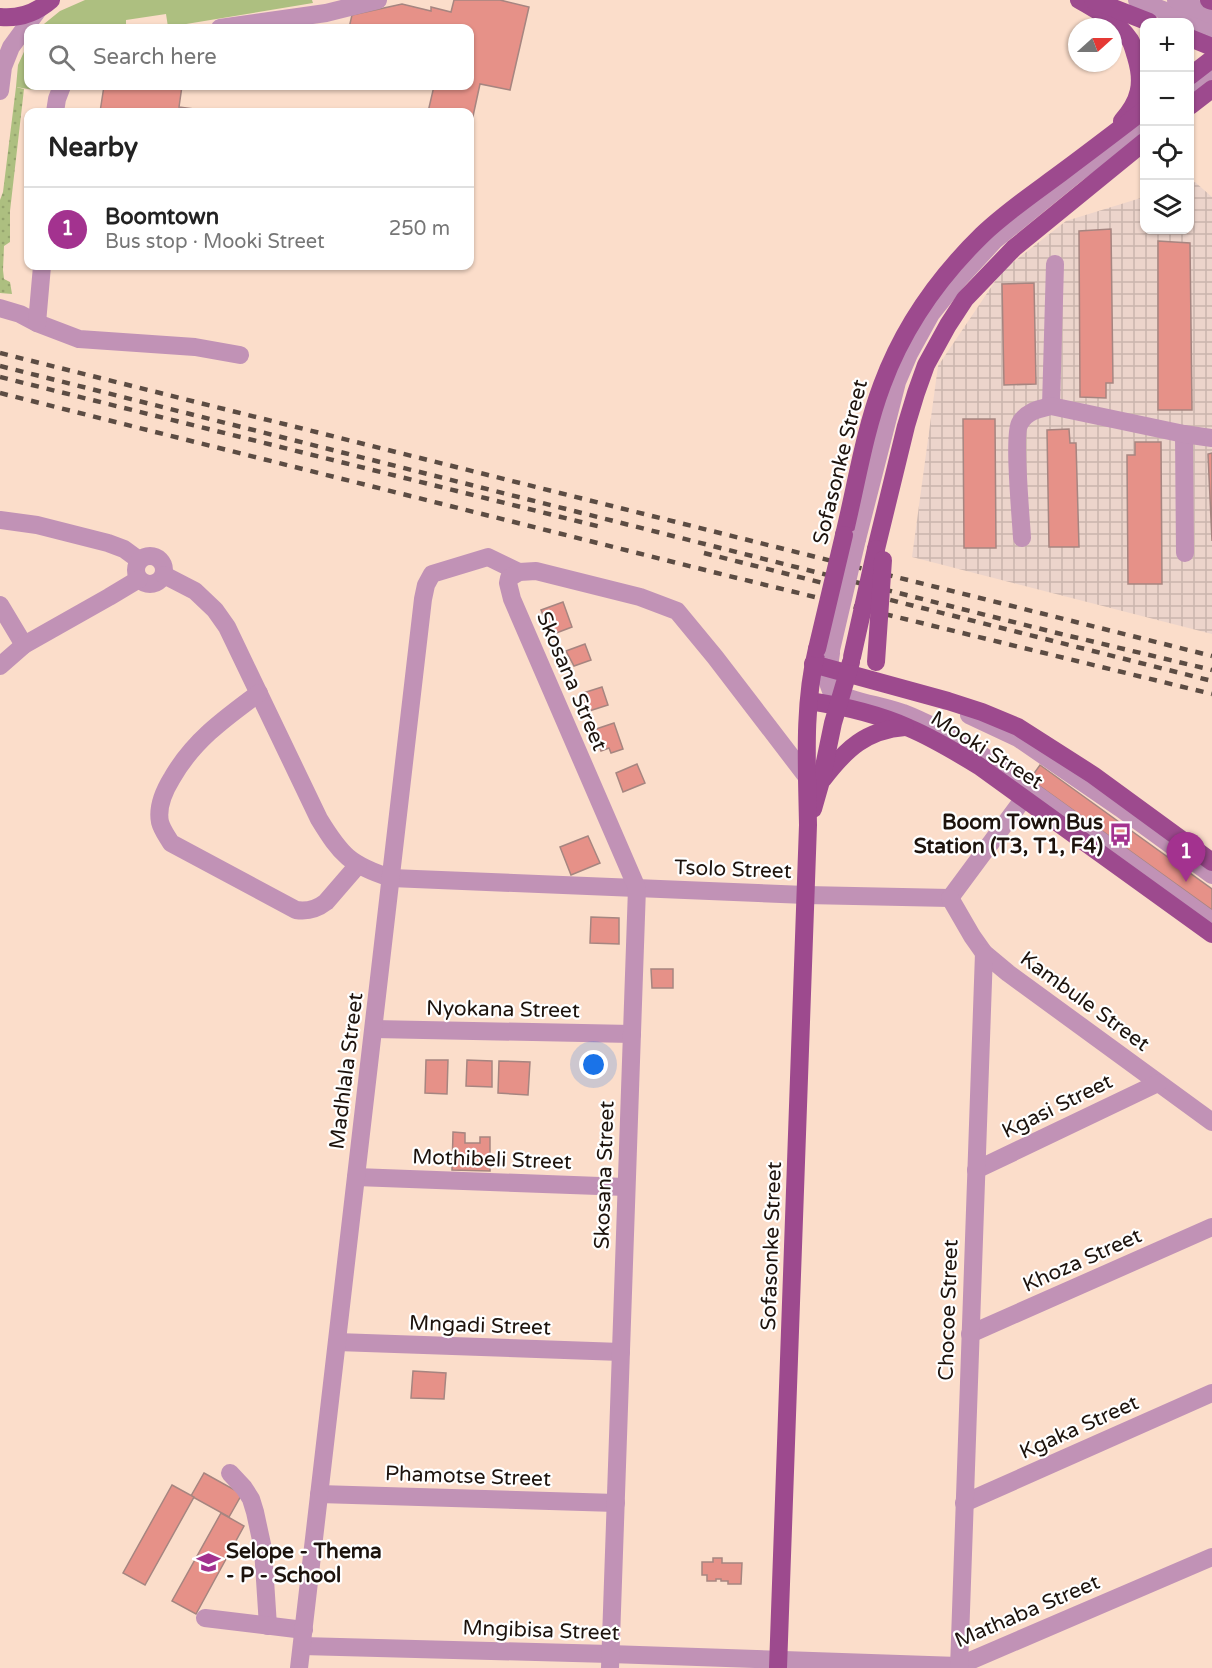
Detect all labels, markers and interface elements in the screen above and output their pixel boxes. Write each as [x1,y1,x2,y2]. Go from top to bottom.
north arrow [1068,18,1122,72]
map controls [1140,18,1194,234]
button: + [1140,18,1194,72]
search box [24,24,474,90]
icon: search [45,41,78,74]
text: Search here [93,44,217,70]
button: − [1140,72,1194,126]
button: locate [1140,126,1194,180]
text: Nearby [48,132,138,163]
button: layers [1140,180,1194,234]
text: Boomtown [105,204,219,230]
text: 1 [61,217,74,241]
text: 250 m [389,217,450,241]
text: Bus stop · Mooki Street [105,230,325,254]
street label: Sofasonke Street [808,377,873,547]
street label: Skosana Street [531,608,612,755]
street label: Mooki Street [926,706,1048,795]
place label: Boom Town Bus Station (T3, T1, F4) [914,810,1103,859]
bus stop icon: Boom Town Bus Station (T3, T1, F4) [1108,821,1134,847]
pin: 1 [1166,832,1206,882]
street label: Tsolo Street [674,855,792,884]
street label: Kambule Street [1015,946,1154,1057]
street label: Madhlala Street [324,991,369,1151]
street label: Nyokana Street [426,996,580,1023]
your location [579,1050,608,1079]
street label: Kgasi Street [998,1069,1117,1144]
street label: Skosana Street [589,1100,620,1250]
street label: Mothibeli Street [412,1144,572,1175]
street label: Sofasonke Street [756,1161,787,1331]
street label: Khoza Street [1019,1223,1145,1298]
street label: Chocoe Street [934,1239,963,1381]
street label: Mngadi Street [409,1311,551,1340]
street label: Kgaka Street [1016,1390,1143,1465]
street label: Phamotse Street [385,1461,551,1492]
place label: Selope - Thema - P - School [226,1539,382,1588]
school or university icon: Selope - Thema - P - School [195,1550,221,1576]
street label: Mathaba Street [951,1570,1103,1653]
street label: Mngibisa Street [462,1615,620,1646]

